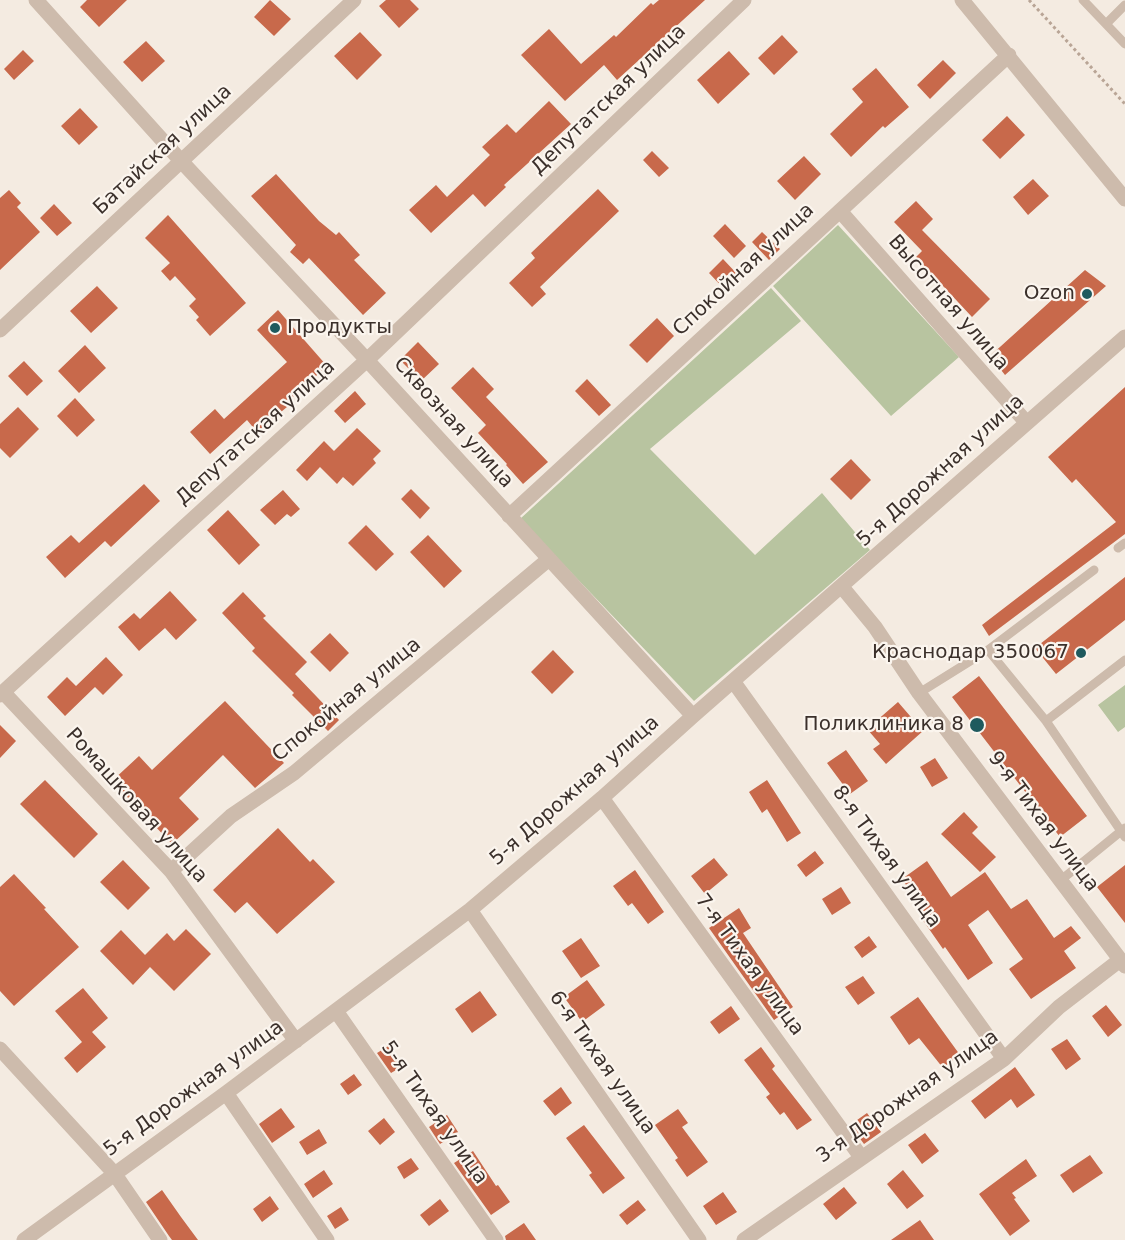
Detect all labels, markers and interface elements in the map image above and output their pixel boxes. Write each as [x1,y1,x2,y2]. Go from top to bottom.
street label: Депутатская улица [527,20,691,180]
street label: Батайская улица [89,80,237,220]
street label: Спокойная улица [669,199,819,341]
street label: Высотная улица [883,230,1013,376]
place label: Ozon [1024,282,1075,306]
marker: Ozon [1080,287,1094,301]
place label: Продукты [287,316,392,340]
marker: Продукты [268,321,282,335]
street label: Сквозная улица [388,353,518,493]
street label: Депутатская улица [172,355,340,511]
street label: 5-я Дорожная улица [853,390,1029,552]
street label: Спокойная улица [268,633,426,767]
place label: Краснодар 350067 [872,641,1069,665]
marker: Краснодар 350067 [1074,646,1088,660]
street label: 5-я Дорожная улица [485,711,665,871]
place label: Поликлиника 8 [804,713,964,737]
marker: Поликлиника 8 [968,716,986,734]
street label: Ромашковая улица [60,724,212,888]
street label: 9-я Тихая улица [982,747,1104,897]
street label: 8-я Тихая улица [826,781,946,933]
street label: 7-я Тихая улица [689,889,809,1041]
street label: 6-я Тихая улица [544,987,660,1139]
street label: 5-я Дорожная улица [99,1016,289,1162]
street label: 3-я Дорожная улица [813,1025,1003,1169]
street label: 5-я Тихая улица [376,1037,492,1189]

